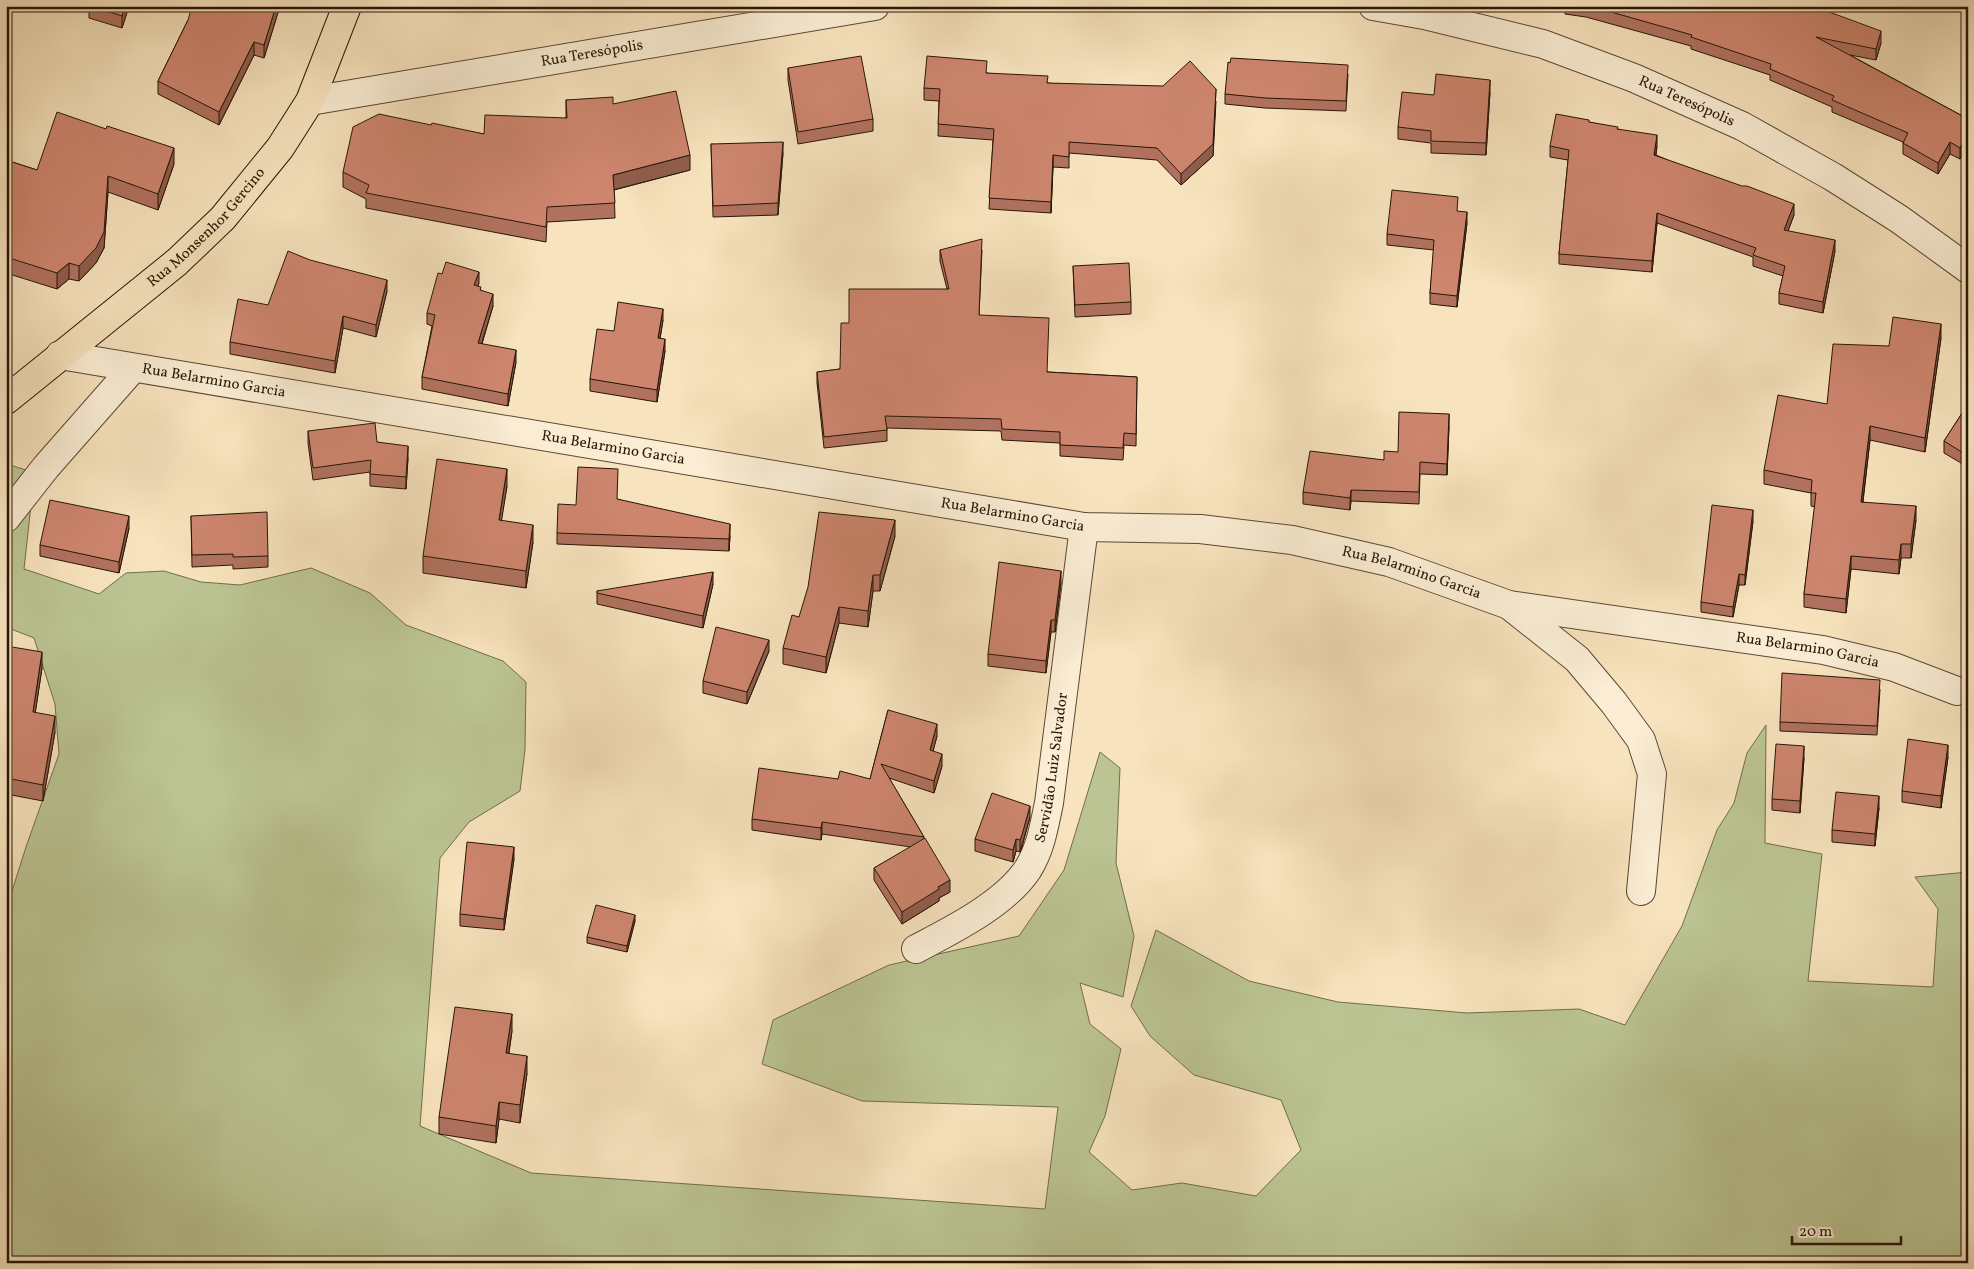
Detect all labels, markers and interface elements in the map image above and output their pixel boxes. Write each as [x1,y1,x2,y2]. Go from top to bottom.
street label: Rua Teresópolis [539,35,645,73]
street label: Rua Teresópolis [1635,71,1738,132]
street label: Rua Monsenhor Gercino [143,163,270,292]
street label: Rua Belarmino Garcia [140,358,287,403]
street label: Rua Belarmino Garcia [540,426,687,470]
street label: Rua Belarmino Garcia [939,493,1086,537]
street label: Rua Belarmino Garcia [1340,541,1484,605]
street label: Rua Belarmino Garcia [1735,627,1881,674]
street label: Servidão Luiz Salvador [1030,691,1073,845]
scale bar [1792,1214,1900,1246]
text: 20 m [1799,1222,1832,1243]

